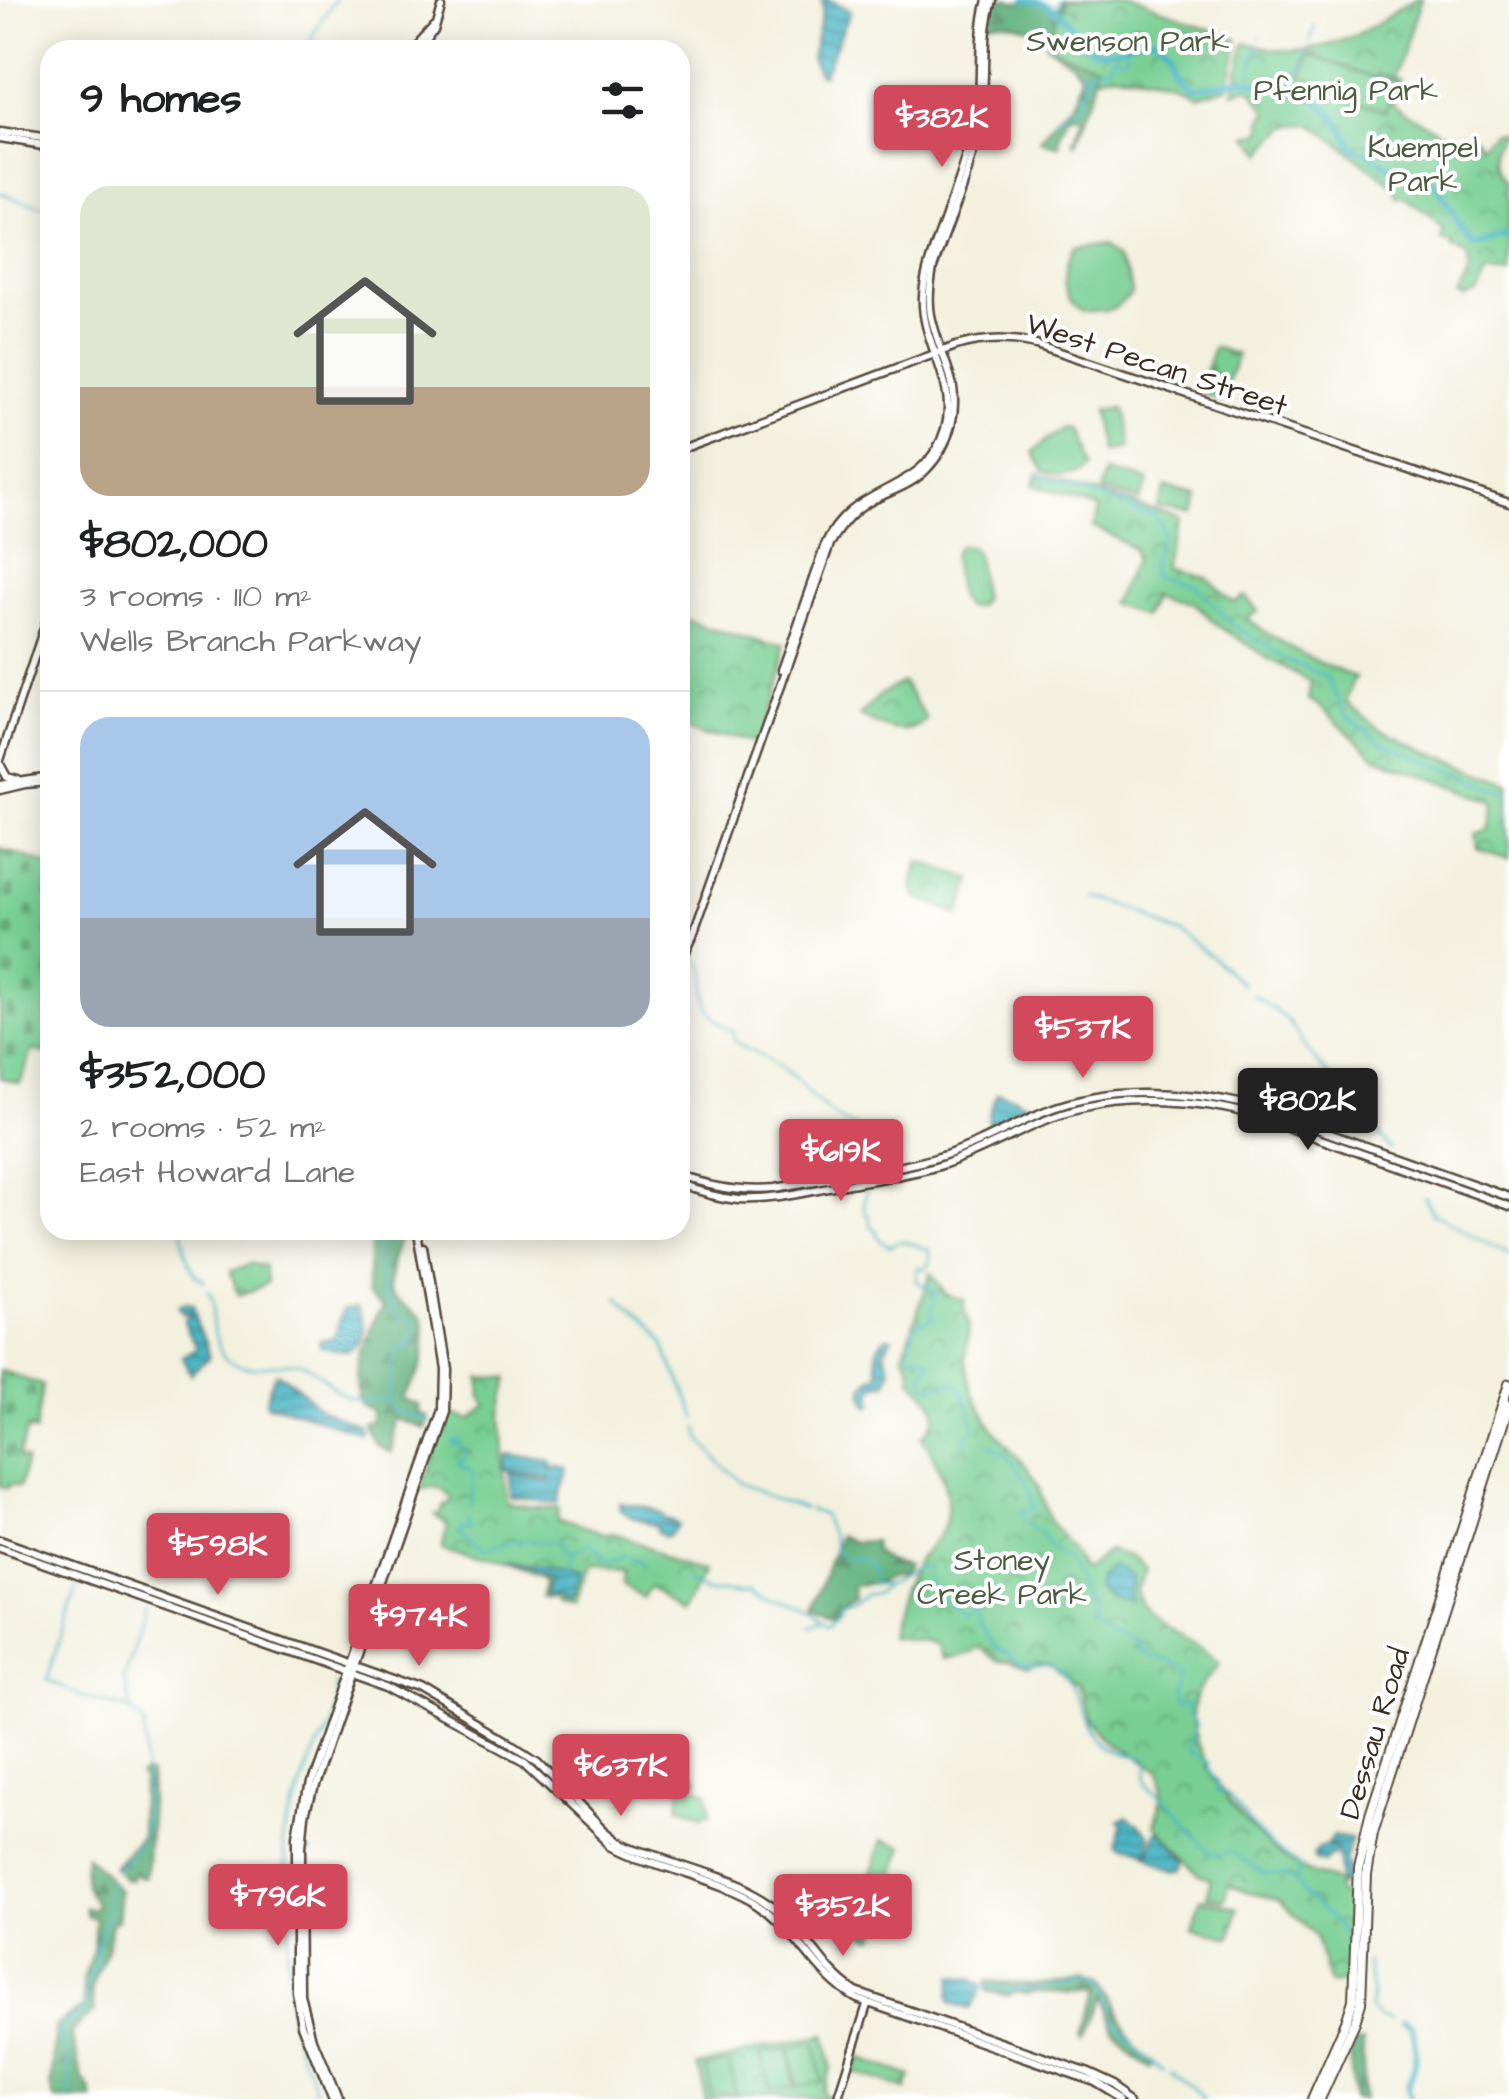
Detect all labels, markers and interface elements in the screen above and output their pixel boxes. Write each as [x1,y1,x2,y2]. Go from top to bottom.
park label: Swenson Park [1026,21,1230,63]
park label: Pfennig Park [1254,70,1438,113]
text: 9 homes [80,71,242,129]
icon: filters [595,73,650,128]
pin: $382K [872,85,1012,170]
text: $382K [896,95,988,140]
park label: Kuempel Park [1368,127,1478,203]
icon: home [275,251,455,431]
street label: West Pecan Street [1020,303,1293,427]
text: $802,000 [80,516,268,574]
text: 3 rooms · 110 m² [80,574,312,619]
text: Wells Branch Parkway [80,619,422,664]
icon: home [275,782,455,962]
pin: $537K [1013,996,1153,1081]
text: $537K [1035,1006,1131,1051]
text: $352,000 [80,1047,265,1105]
pin: $802K [1238,1068,1378,1153]
text: $802K [1260,1078,1356,1123]
text: 2 rooms · 52 m² [80,1105,327,1150]
pin: $619K [771,1119,911,1204]
text: $619K [801,1129,881,1174]
text: East Howard Lane [80,1150,355,1195]
pin: $598K [148,1513,288,1598]
text: $598K [169,1523,267,1568]
park label: Stoney Creek Park [917,1540,1087,1616]
pin: $974K [349,1584,489,1669]
text: $974K [371,1594,467,1639]
street label: Dessau Road [1329,1642,1421,1824]
pin: $637K [551,1734,691,1819]
text: $637K [574,1744,668,1789]
pin: $796K [208,1864,348,1949]
text: $796K [230,1874,326,1919]
pin: $352K [773,1874,913,1959]
text: $352K [796,1884,890,1929]

